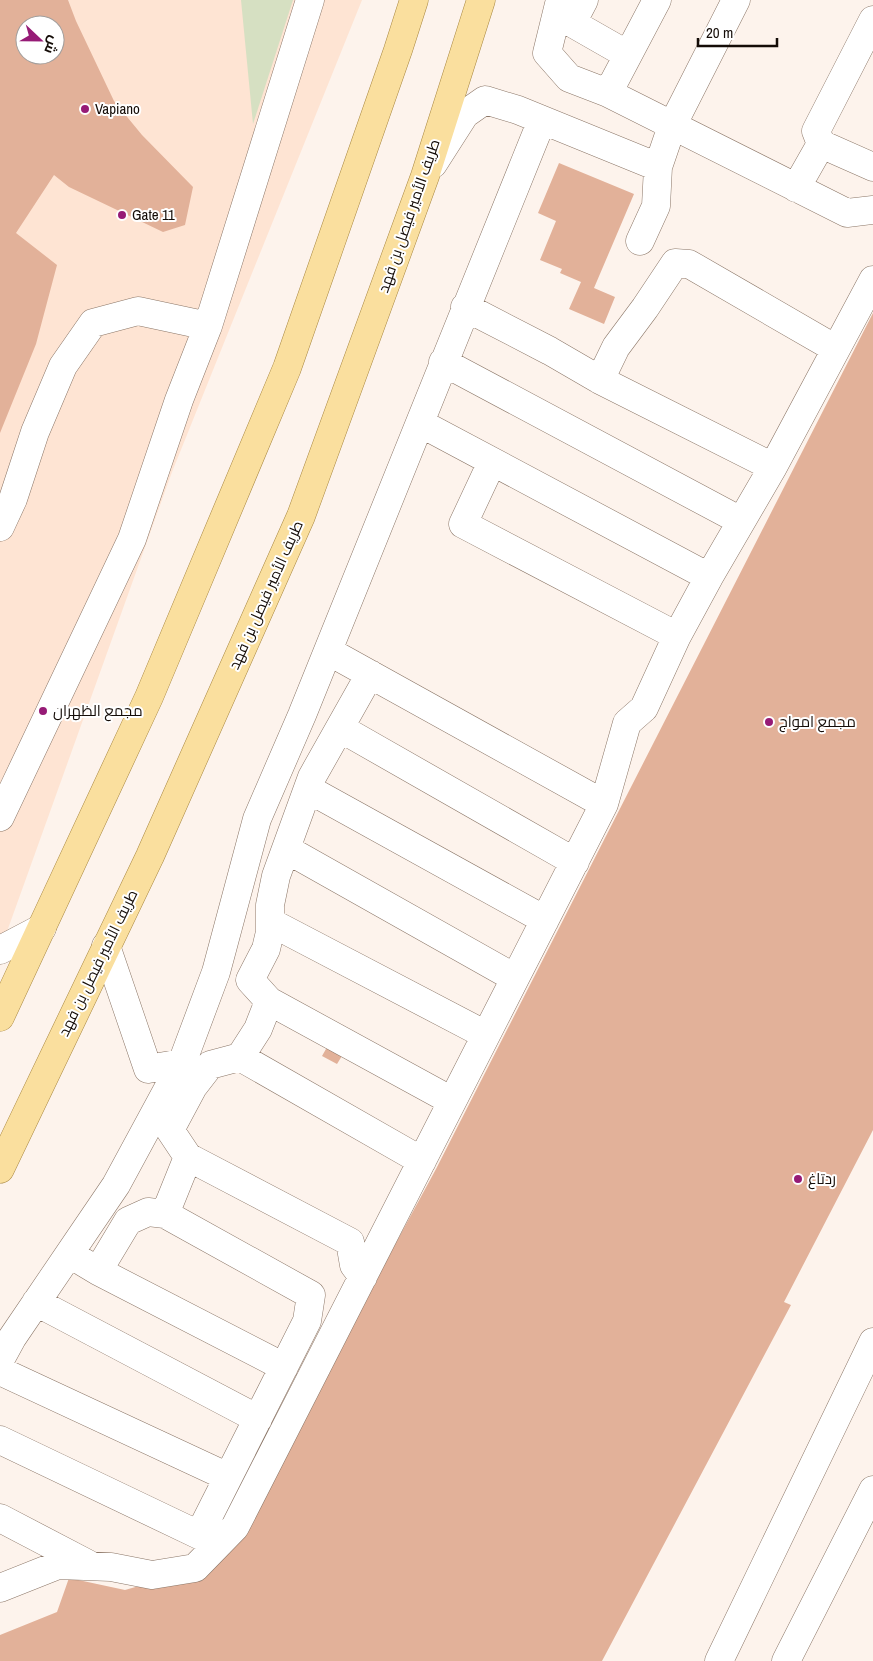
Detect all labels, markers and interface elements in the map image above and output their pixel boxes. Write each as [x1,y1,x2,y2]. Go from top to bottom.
north arrow [15,15,65,65]
scale bar [698,15,777,47]
text: 20 m [706,22,733,43]
text: ش [40,33,64,57]
place label: Vapiano [95,98,140,119]
marker: Vapiano [79,103,91,115]
street label: طريف الأمير فيصل بن فهد [372,136,445,295]
place label: Gate 11 [132,204,175,225]
marker: Gate 11 [116,209,128,221]
street label: طريف الأمير فيصل بن فهد [223,517,308,673]
place label: مجمع الظهران [53,700,143,722]
marker: مجمع الظهران [37,705,49,717]
place label: مجمع امواج [779,711,856,733]
marker: مجمع امواج [763,716,775,728]
street label: طريف الأمير فيصل بن فهد [53,886,142,1040]
place label: ردتاغ [808,1168,836,1190]
marker: ردتاغ [792,1173,804,1185]

